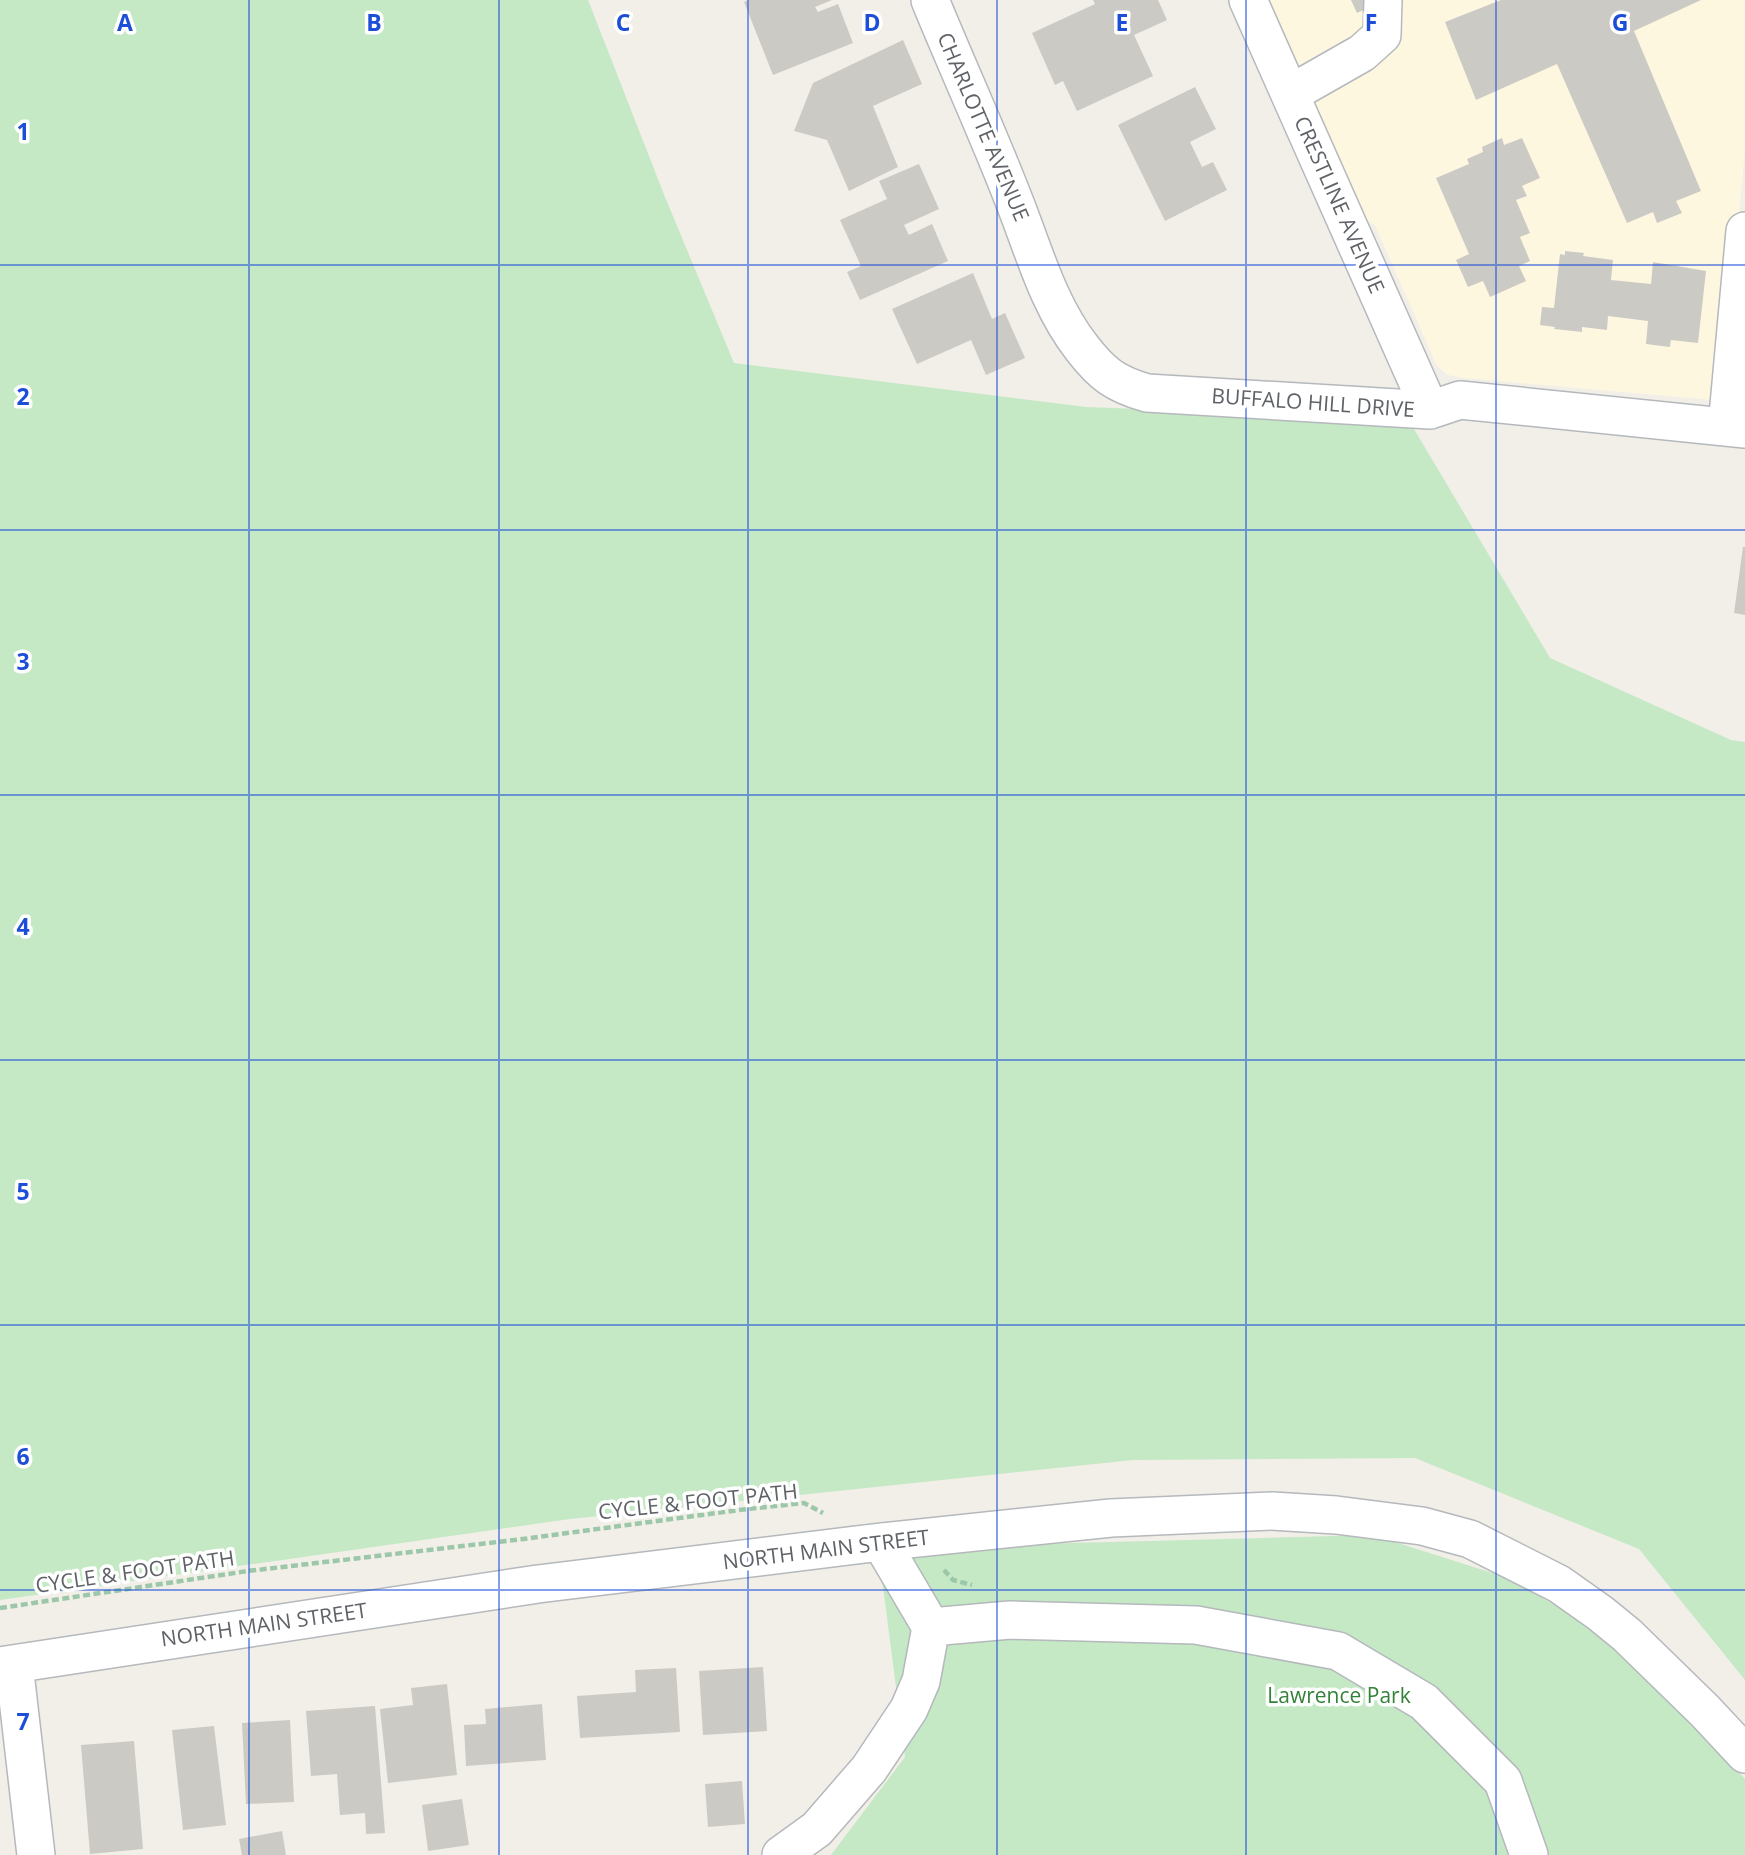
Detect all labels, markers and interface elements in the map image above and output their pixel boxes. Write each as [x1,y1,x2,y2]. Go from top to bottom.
text: A [117,6,133,38]
text: B [366,6,382,38]
text: C [616,6,630,38]
text: D [863,6,881,38]
text: E [1116,6,1128,38]
text: F [1365,6,1377,38]
text: G [1612,6,1628,38]
street label: CHARLOTTE AVENUE [931,28,1036,225]
street label: CRESTLINE AVENUE [1288,112,1392,298]
text: 1 [16,115,30,147]
text: 2 [16,380,30,412]
street label: BUFFALO HILL DRIVE [1211,381,1416,423]
text: 3 [16,645,30,677]
text: 4 [16,910,30,942]
text: 5 [16,1175,30,1207]
text: 6 [16,1440,30,1472]
street label: CYCLE & FOOT PATH [597,1477,799,1525]
street label: NORTH MAIN STREET [721,1522,931,1576]
street label: CYCLE & FOOT PATH [34,1543,236,1599]
street label: NORTH MAIN STREET [159,1596,369,1652]
park label: Lawrence Park [1267,1681,1411,1709]
text: 7 [16,1705,30,1737]

